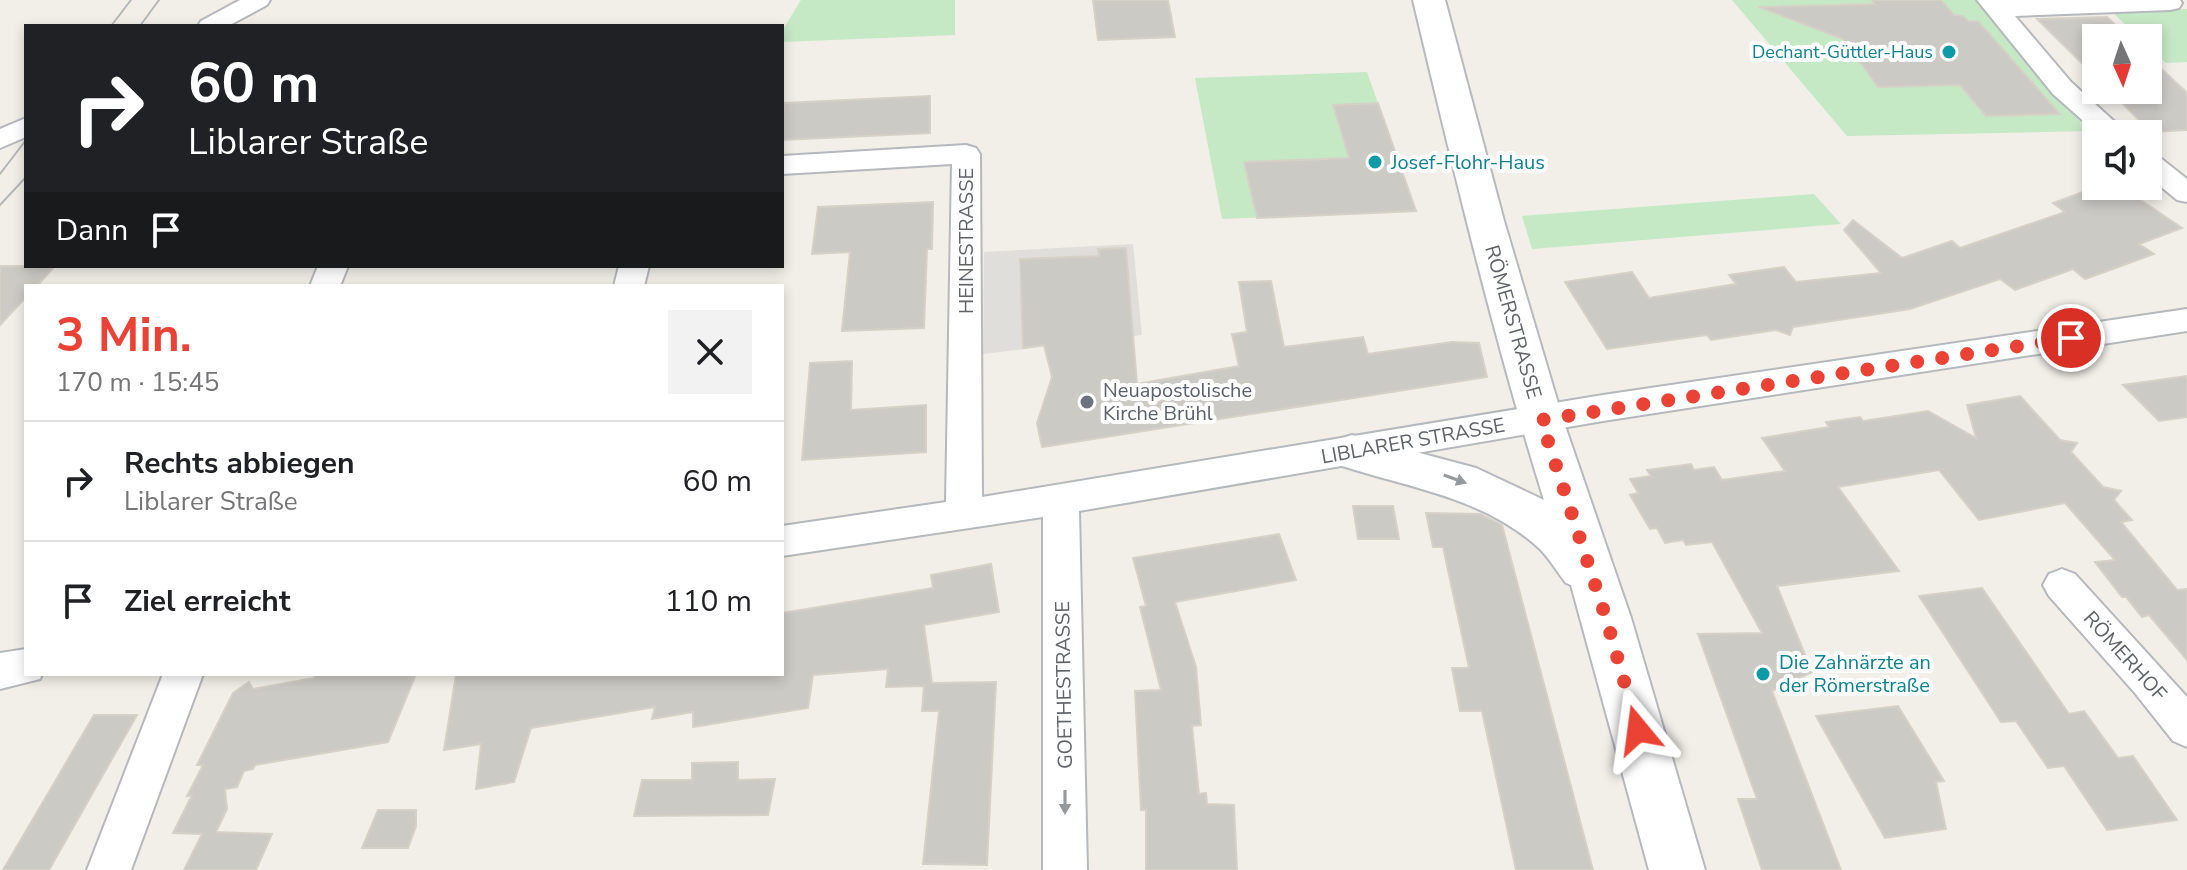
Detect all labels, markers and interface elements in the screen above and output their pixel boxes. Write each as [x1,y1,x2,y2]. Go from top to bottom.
north arrow [2082,24,2162,104]
map controls [2082,24,2162,200]
place label: Dechant-Güttler-Haus [1752,40,1933,64]
marker: Dechant-Güttler-Haus [1940,43,1958,61]
text: 60 m [188,45,319,122]
icon: right [56,56,160,160]
text: Liblarer Straße [188,118,428,167]
button: sound [2082,120,2162,200]
place label: Josef-Flohr-Haus [1390,149,1545,176]
marker: Josef-Flohr-Haus [1366,153,1384,171]
street label: HEINESTRASSE [953,168,980,314]
icon: arrive [144,208,188,252]
text: Dann [56,210,128,251]
street label: RÖMERSTRASSE [1478,242,1548,402]
text: 3 Min. [56,302,192,368]
pin [2037,304,2105,372]
button: close [668,310,752,394]
icon: arrive [2049,316,2093,360]
text: 170 m · 15:45 [56,365,219,400]
place label: Neuapostolische Kirche Brühl [1103,377,1252,427]
marker: Neuapostolische Kirche Brühl [1078,393,1096,411]
street label: LIBLARER STRASSE [1319,412,1507,470]
text: Rechts abbiegen [124,443,355,484]
icon: right [56,459,100,503]
text: 60 m [683,461,752,502]
one-way arrow [1443,474,1467,486]
text: Liblarer Straße [124,484,298,519]
icon: arrive [56,579,100,623]
text: Ziel erreicht [124,581,290,622]
text: 110 m [665,581,752,622]
street label: GOETHESTRASSE [1049,601,1079,769]
street label: RÖMERHOF [2077,605,2173,707]
place label: Die Zahnärzte an der Römerstraße [1779,649,1931,699]
marker: Die Zahnärzte an der Römerstraße [1754,665,1772,683]
position arrow [1596,688,1680,772]
one-way arrow [1059,790,1071,815]

